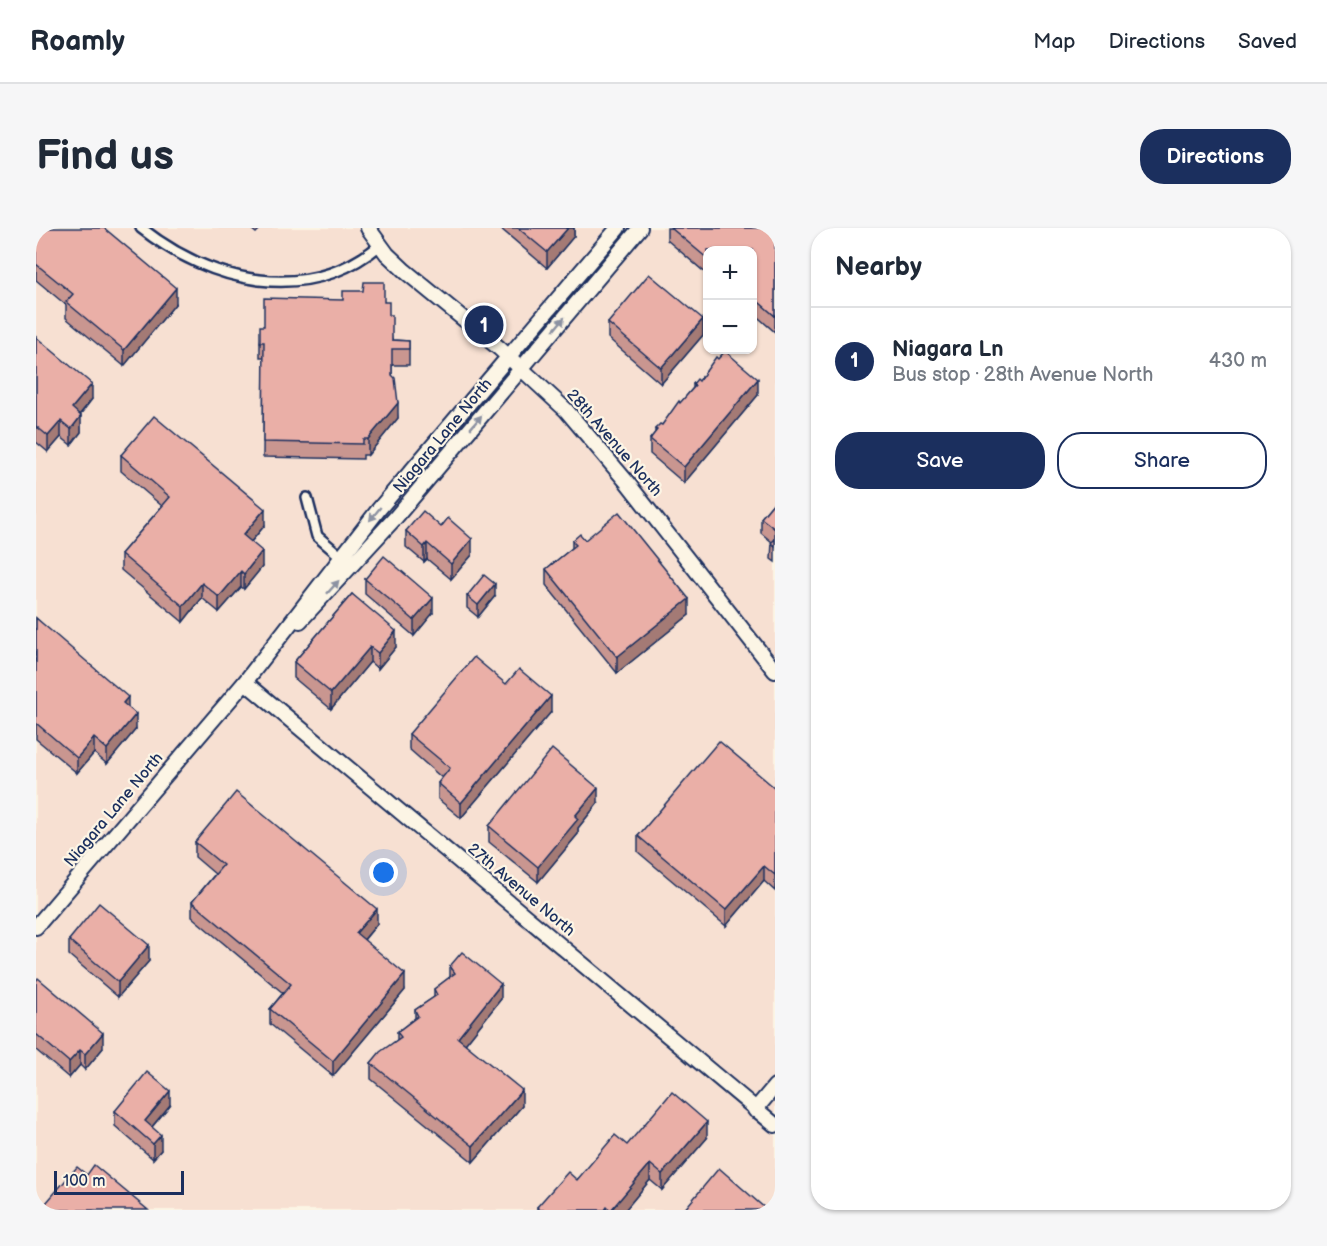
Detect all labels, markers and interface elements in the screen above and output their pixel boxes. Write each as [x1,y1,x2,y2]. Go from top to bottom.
text: Roamly [30,25,125,58]
text: Map [1033,29,1076,54]
text: Directions [1109,29,1205,54]
text: Saved [1238,29,1297,54]
button: Directions [1140,129,1291,184]
text: Find us [36,131,174,182]
map controls [703,246,757,354]
button: + [703,246,757,300]
text: Nearby [835,252,922,283]
button: − [703,300,757,354]
pin: 1 [464,302,504,348]
one-way arrow [552,317,565,332]
text: Niagara Ln [892,336,1003,363]
text: 1 [850,349,859,373]
text: 430 m [1209,349,1267,373]
text: Bus stop · 28th Avenue North [892,363,1153,387]
street label: Niagara Lane North [390,375,496,497]
street label: 28th Avenue North [562,386,666,501]
one-way arrow [469,415,482,430]
button: Save [835,432,1045,489]
button: Share [1057,432,1267,489]
one-way arrow [369,506,382,522]
one-way arrow [326,580,339,595]
street label: Niagara Lane North [61,749,167,871]
street label: 27th Avenue North [463,840,579,941]
your location [369,858,398,887]
scale bar [54,1168,184,1196]
text: 100 m [63,1172,106,1191]

